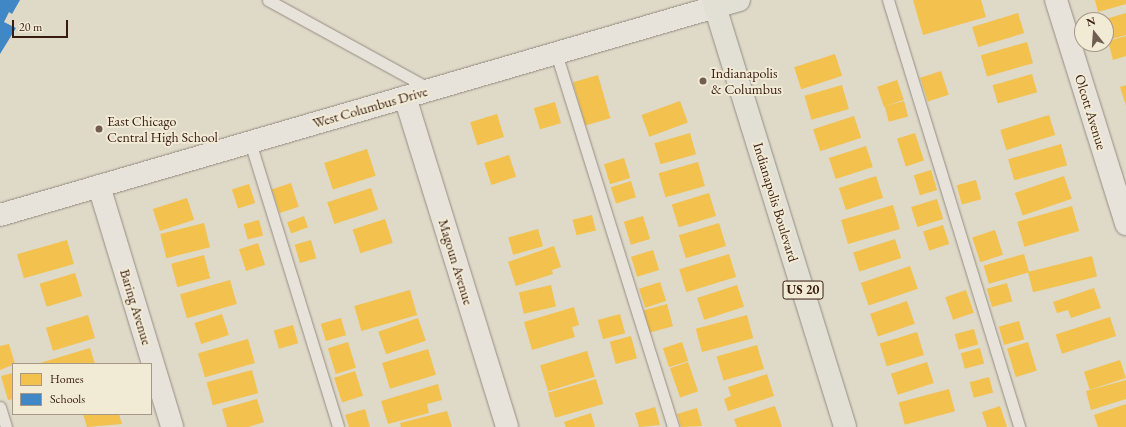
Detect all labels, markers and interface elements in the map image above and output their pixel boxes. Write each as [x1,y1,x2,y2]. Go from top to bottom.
scale bar [14,12,70,38]
north arrow [1074,12,1114,52]
text: N [1084,13,1097,29]
text: 20 m [19,19,42,35]
place label: Indianapolis & Columbus [711,65,782,98]
street label: Olcott Avenue [1072,72,1110,152]
marker: Indianapolis & Columbus [698,76,708,86]
street label: West Columbus Drive [311,83,429,131]
place label: East Chicago Central High School [107,113,218,146]
marker: East Chicago Central High School [94,124,104,134]
street label: Indianapolis Boulevard [750,140,802,264]
street label: Magoun Avenue [435,217,477,307]
street label: Baring Avenue [117,267,155,347]
road number: US 20 [782,279,824,301]
legend [12,363,152,415]
text: Homes [50,371,84,387]
text: Schools [50,391,85,407]

